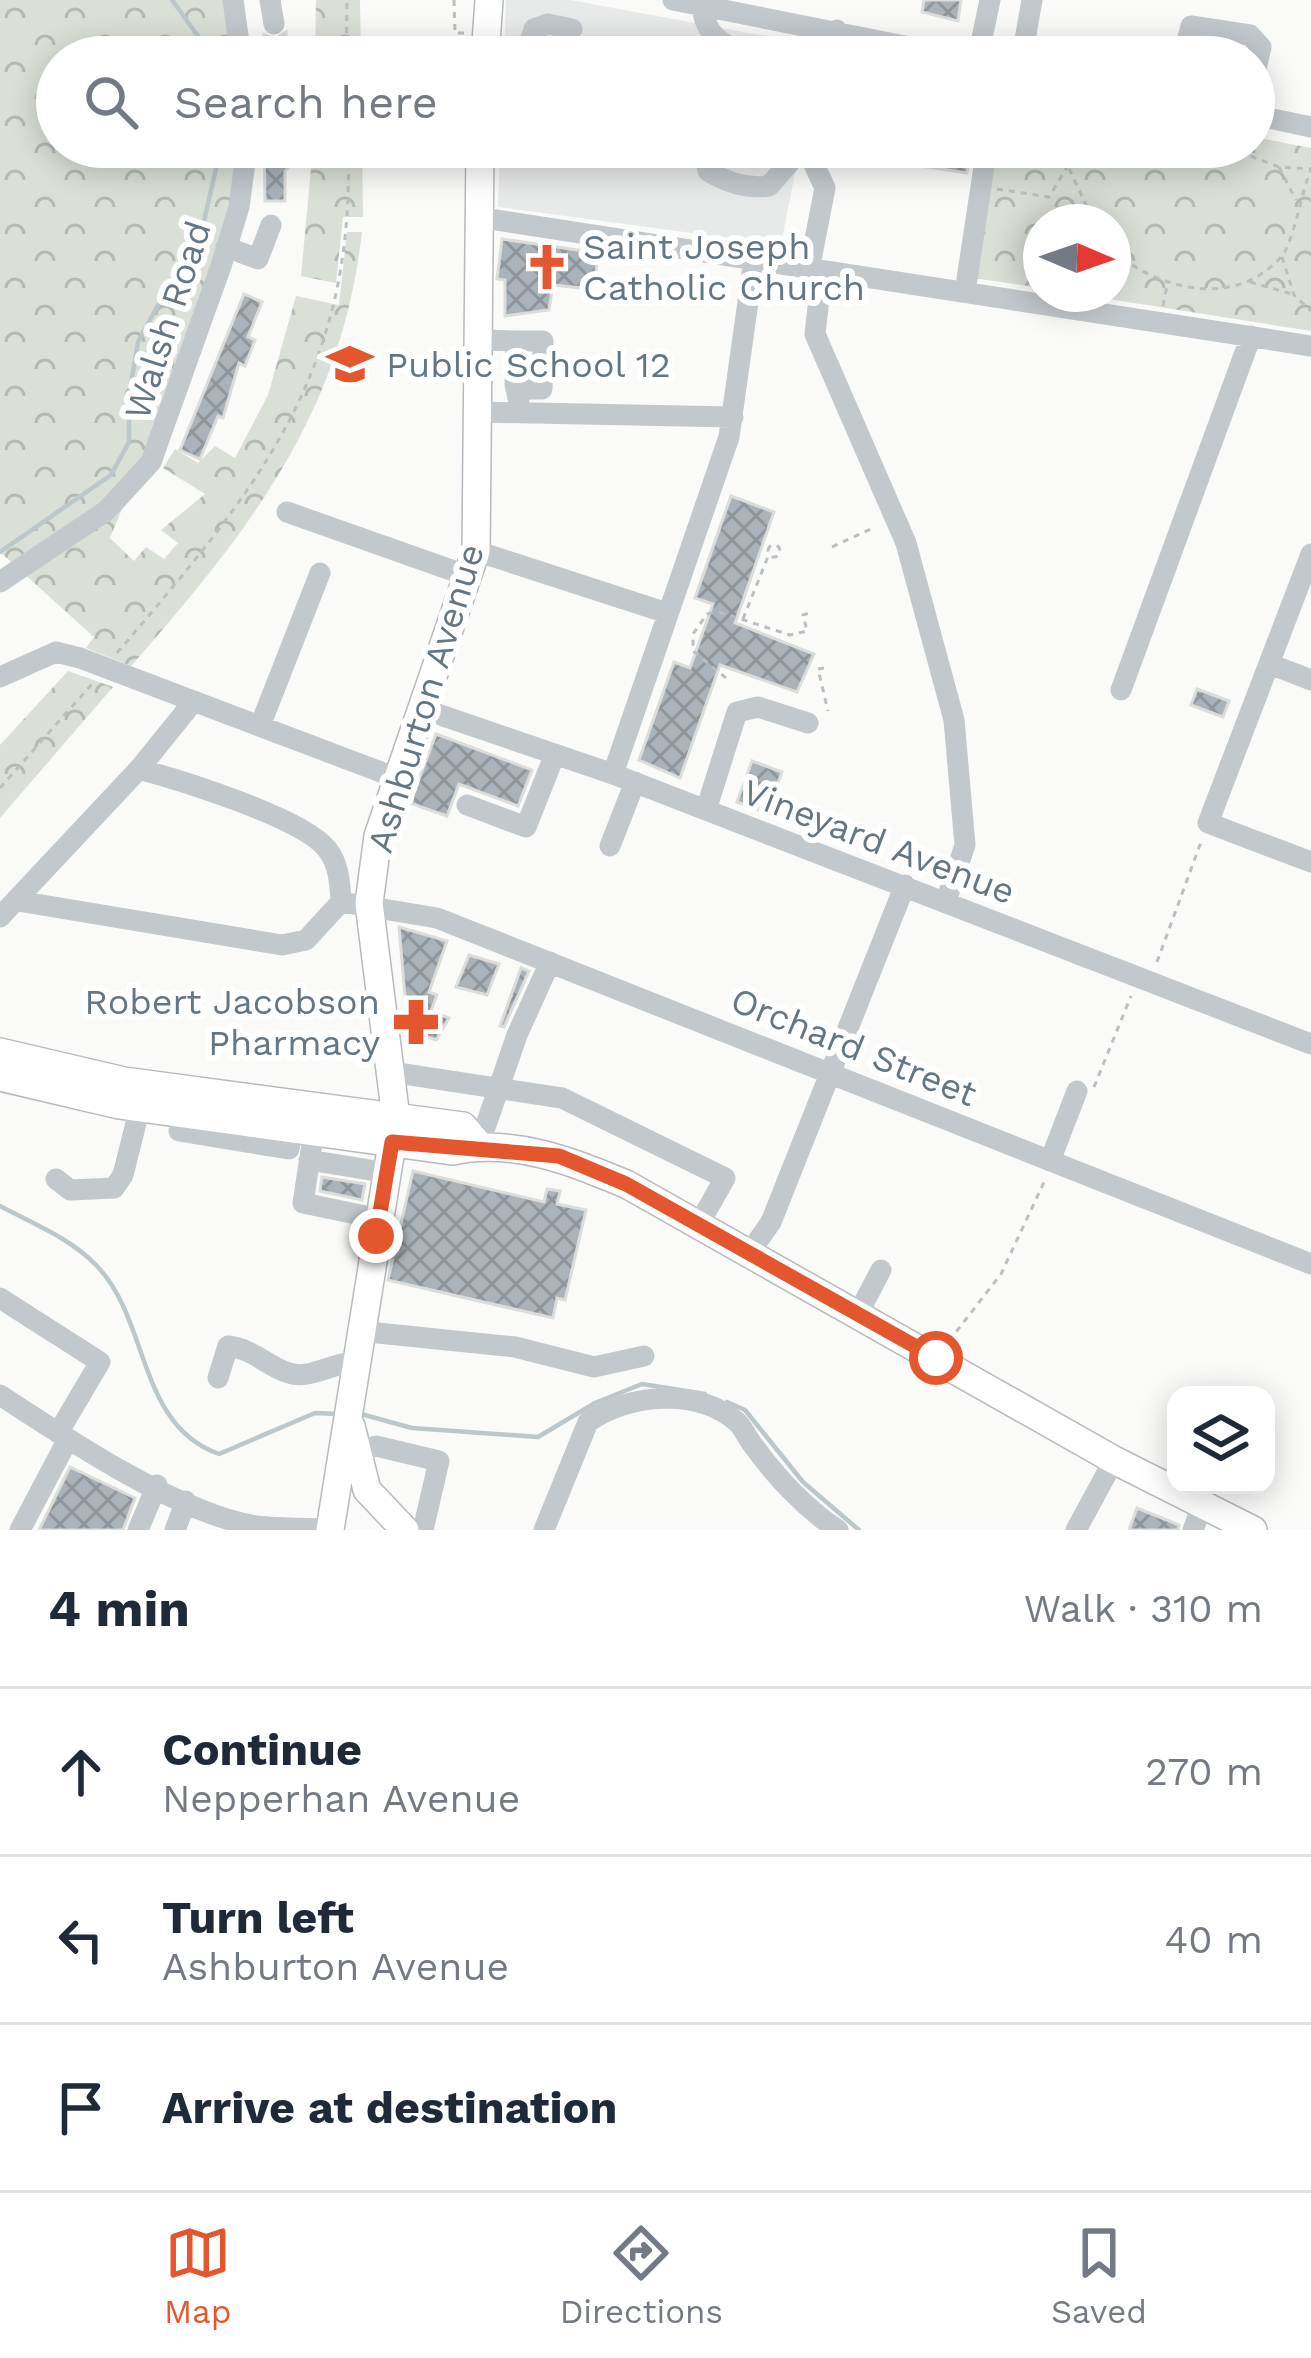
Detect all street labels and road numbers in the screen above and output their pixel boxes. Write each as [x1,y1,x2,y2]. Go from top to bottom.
street label: Walsh Road [116,216,220,425]
street label: Ashburton Avenue [359,539,493,858]
street label: Vineyard Avenue [736,771,1021,913]
street label: Orchard Street [725,979,982,1115]

